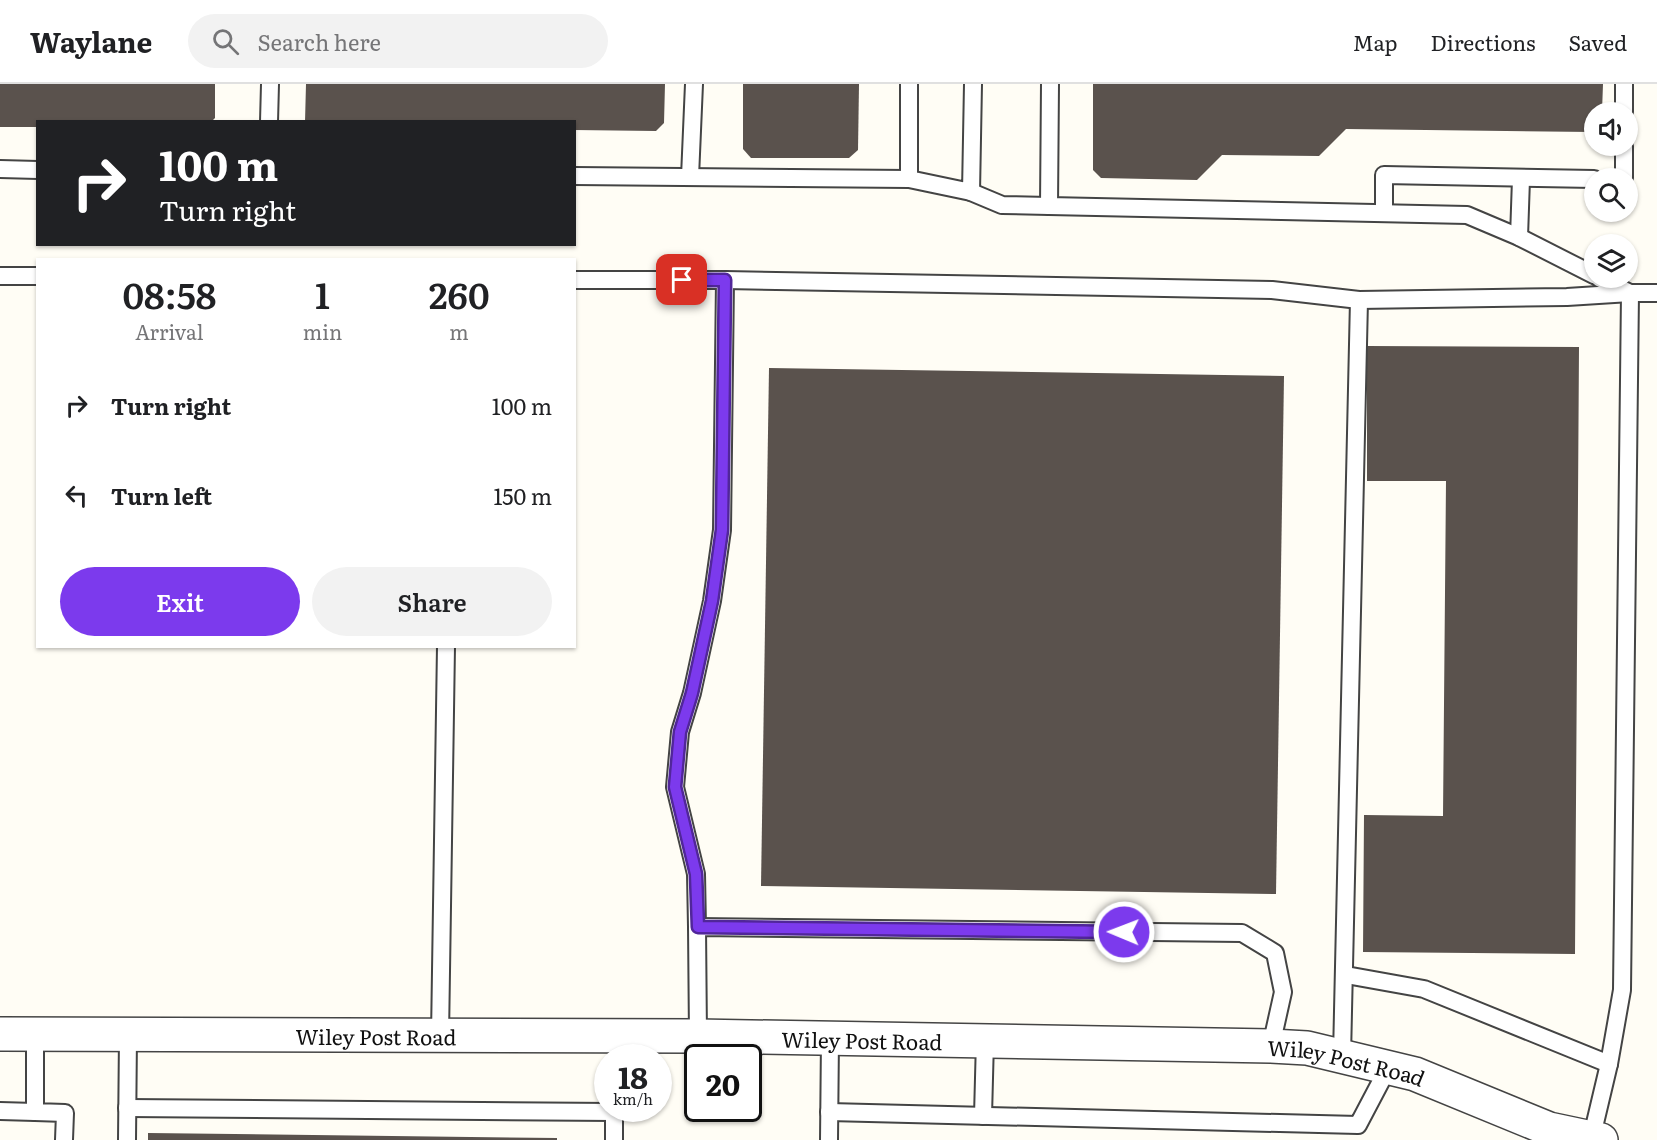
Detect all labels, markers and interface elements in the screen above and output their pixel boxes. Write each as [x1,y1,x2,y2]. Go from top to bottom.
search box [188,14,608,68]
text: Waylane [30,20,152,62]
icon: search [209,25,242,58]
text: Search here [257,25,381,58]
text: Map [1353,26,1398,57]
text: Directions [1431,26,1536,57]
text: Saved [1569,26,1627,57]
map controls [1584,102,1638,288]
button: sound [1584,102,1638,156]
text: 100 m [159,132,278,194]
icon: right [60,144,138,222]
button: search [1584,168,1638,222]
text: Turn right [159,189,296,229]
button: layers [1584,234,1638,288]
pin [656,254,707,305]
icon: arrive [665,263,698,296]
text: 08:58 [123,267,216,320]
text: 1 [315,267,330,320]
text: 260 [429,267,489,320]
text: Arrival [135,316,204,346]
text: min [303,316,342,346]
text: m [449,316,469,346]
icon: right [60,389,93,422]
text: Turn right [111,389,231,422]
text: 100 m [492,389,552,422]
icon: left [60,479,93,512]
text: Turn left [111,479,212,512]
text: 150 m [493,479,552,512]
button: Exit [60,567,300,636]
button: Share [312,567,552,636]
position arrow [1092,900,1156,964]
street label: Wiley Post Road [296,1019,457,1051]
street label: Wiley Post Road [781,1022,943,1056]
street label: Wiley Post Road [1267,1030,1430,1092]
speed limit sign: 20 [684,1044,762,1122]
text: 18 [618,1054,648,1098]
text: km/h [613,1087,653,1110]

